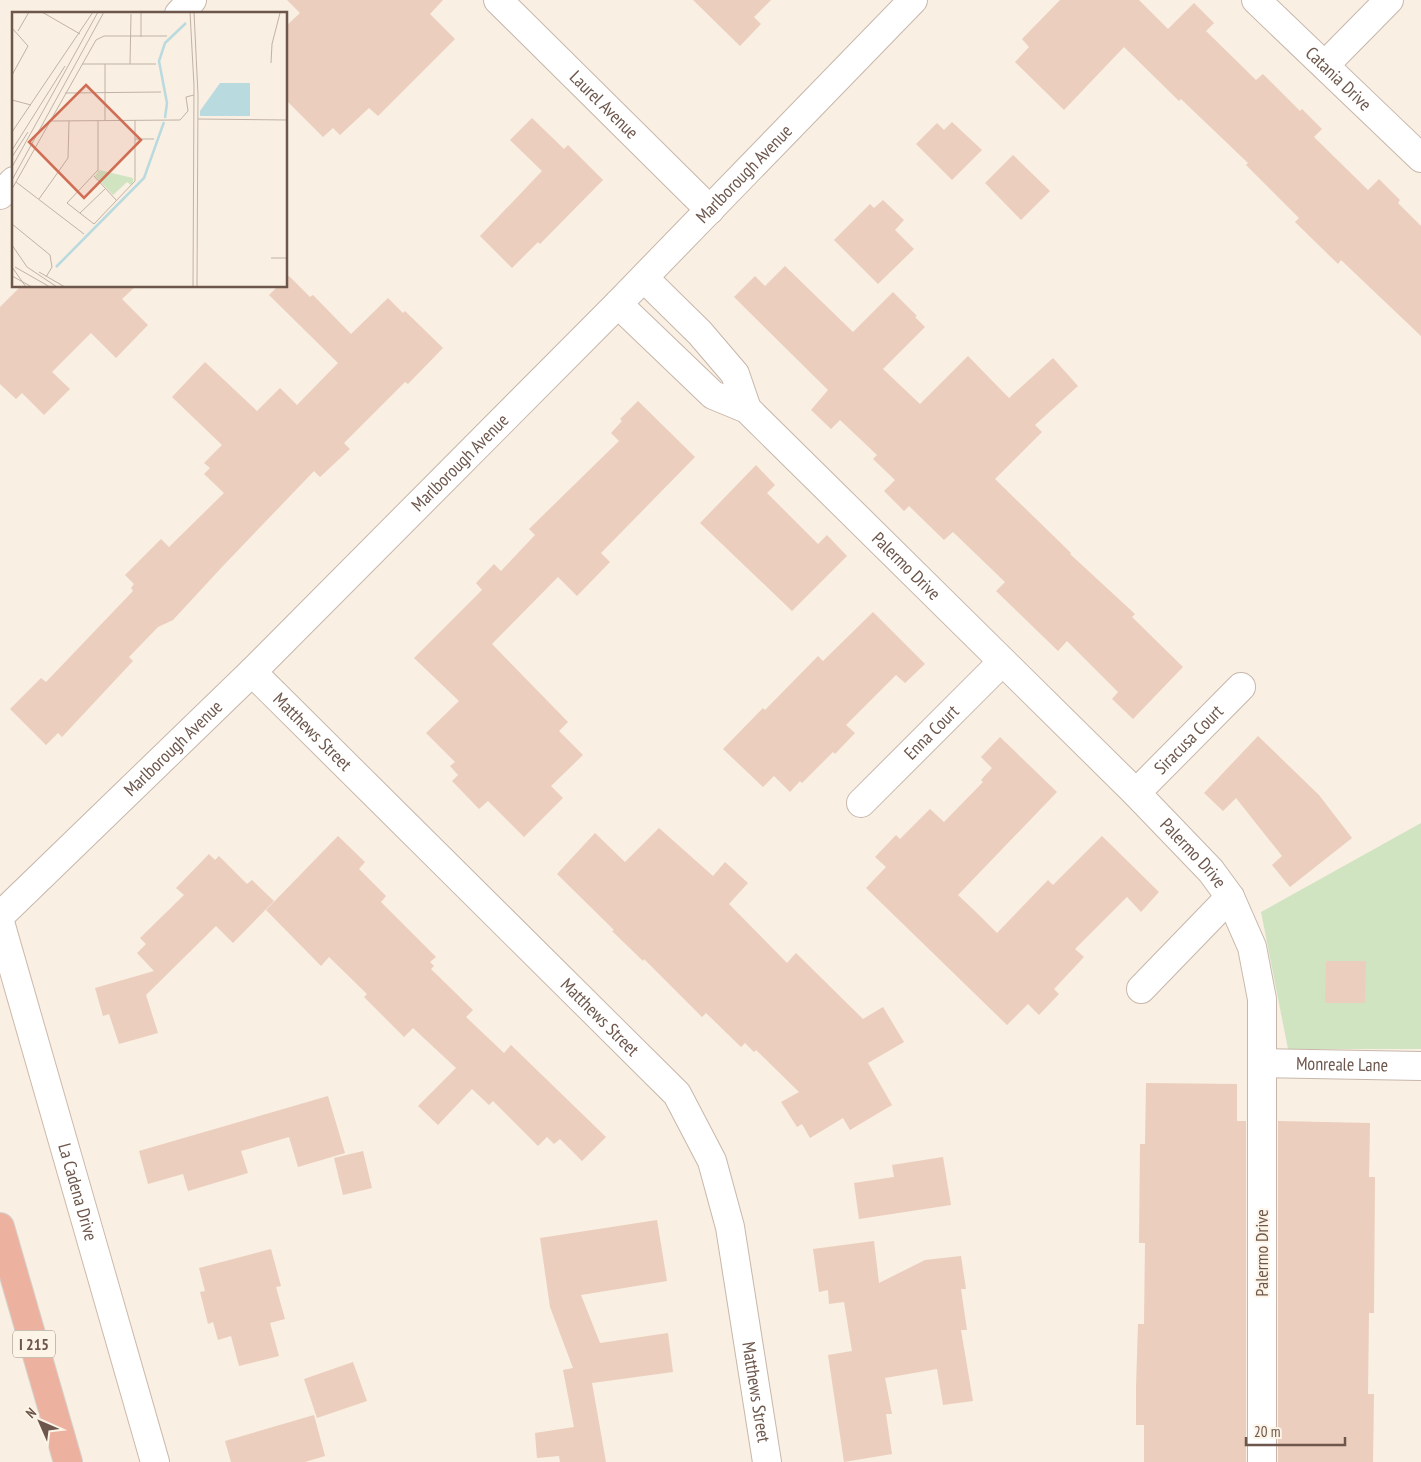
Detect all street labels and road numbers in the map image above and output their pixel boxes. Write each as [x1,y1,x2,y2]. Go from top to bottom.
street label: Catania Drive [1301,41,1377,115]
street label: Laurel Avenue [565,65,643,144]
street label: Marlborough Avenue [691,119,797,228]
street label: Marlborough Avenue [406,409,513,516]
street label: Palermo Drive [867,527,946,605]
street label: Matthews Street [269,688,357,776]
street label: Marlborough Avenue [119,695,227,801]
street label: Enna Court [899,700,964,764]
street label: Siracusa Court [1149,700,1228,779]
street label: Palermo Drive [1155,813,1232,893]
street label: Matthews Street [556,973,644,1061]
street label: Monreale Lane [1296,1052,1388,1076]
street label: La Cadena Drive [53,1141,103,1243]
street label: Palermo Drive [1250,1209,1273,1297]
road number: I 215 [13,1330,55,1358]
street label: Matthews Street [737,1340,776,1444]

